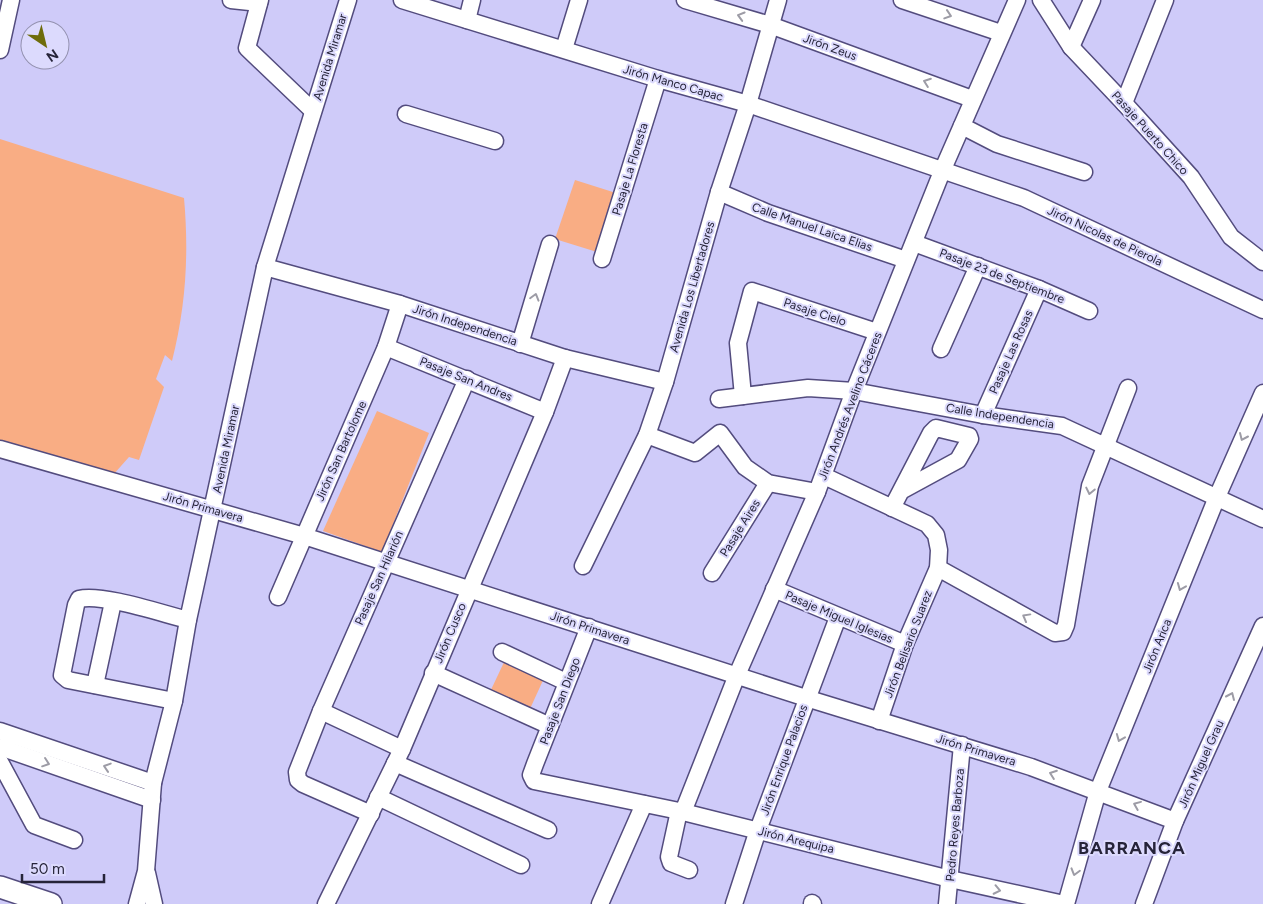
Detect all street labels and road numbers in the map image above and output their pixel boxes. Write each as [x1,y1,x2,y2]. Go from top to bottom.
street label: Avenida Miramar [310,12,350,102]
street label: Jirón Zeus [801,31,859,63]
street label: Jirón Manco Capac [621,62,725,104]
street label: Pasaje Puerto Chico [1109,88,1191,178]
street label: Pasaje La Floresta [609,121,651,217]
street label: Calle Manuel Laica Elias [750,200,874,254]
street label: Jirón Nicolas de Pierola [1045,203,1165,269]
street label: Avenida Los Libertadores [667,220,718,354]
street label: Pasaje 23 de Septiembre [937,246,1067,307]
street label: Pasaje Cielo [782,295,848,329]
street label: Jirón Independencia [411,301,519,349]
street label: Pasaje Las Rosas [986,308,1036,396]
street label: Jirón Andrés Avelino Cáceres [815,330,885,482]
street label: Pasaje San Andres [418,354,515,404]
street label: Jirón San Bartolome [313,398,370,503]
street label: Calle Independencia [945,401,1055,431]
street label: Avenida Miramar [210,404,242,494]
street label: Jirón Primavera [161,489,245,525]
street label: Pasaje Aires [717,497,763,559]
street label: Pasaje San Hilarión [352,528,406,627]
street label: Pasaje Miguel Iglesias [783,588,895,646]
street label: Jirón Belisario Suarez [881,588,935,700]
street label: Jirón Cusco [431,601,469,665]
street label: Jirón Primavera [549,609,631,647]
street label: Jirón Arica [1140,617,1174,675]
street label: Pasaje San Diego [537,655,583,747]
street label: Jirón Enrique Palacios [757,702,811,817]
street label: Jirón Miguel Grau [1175,718,1227,810]
street label: Jirón Primavera [935,731,1017,769]
street label: Pedro Reyes Barboza [943,768,967,882]
street label: Jirón Arequipa [756,824,836,856]

